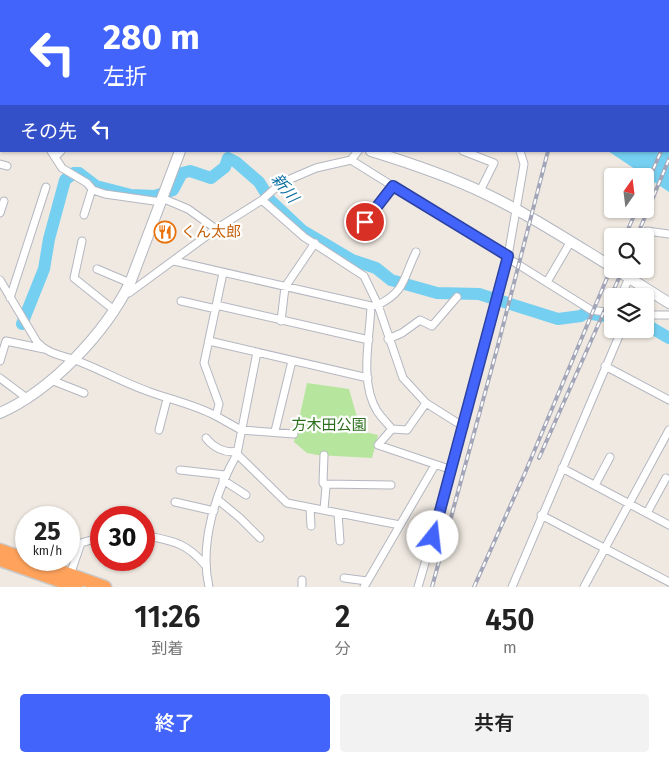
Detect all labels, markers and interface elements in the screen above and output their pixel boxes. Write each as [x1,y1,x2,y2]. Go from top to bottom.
text: 280 m [103,16,200,58]
icon: left [20,20,85,85]
text: 左折 [103,63,147,90]
icon: left [87,115,115,143]
text: その先 [20,120,77,143]
north arrow [604,168,654,218]
map controls [604,168,654,338]
water label: 新川 [268,170,304,208]
pin [344,201,386,243]
icon: arrive [351,208,379,236]
restaurant icon: くん太郎 [153,220,177,244]
place label: くん太郎 [181,223,241,241]
button: search [604,228,654,278]
button: layers [604,288,654,338]
park label: 方木田公園 [291,416,367,434]
speed limit sign: 30 [90,506,155,571]
position arrow [406,510,458,562]
text: 25 [34,517,61,547]
text: km/h [33,544,62,558]
text: 11:26 [134,599,200,635]
text: 2 [335,599,350,635]
text: 450 [485,602,535,638]
text: m [503,638,517,657]
text: 到着 [151,639,183,658]
text: 分 [335,639,351,658]
button: 終了 [20,694,330,752]
button: 共有 [340,694,649,752]

